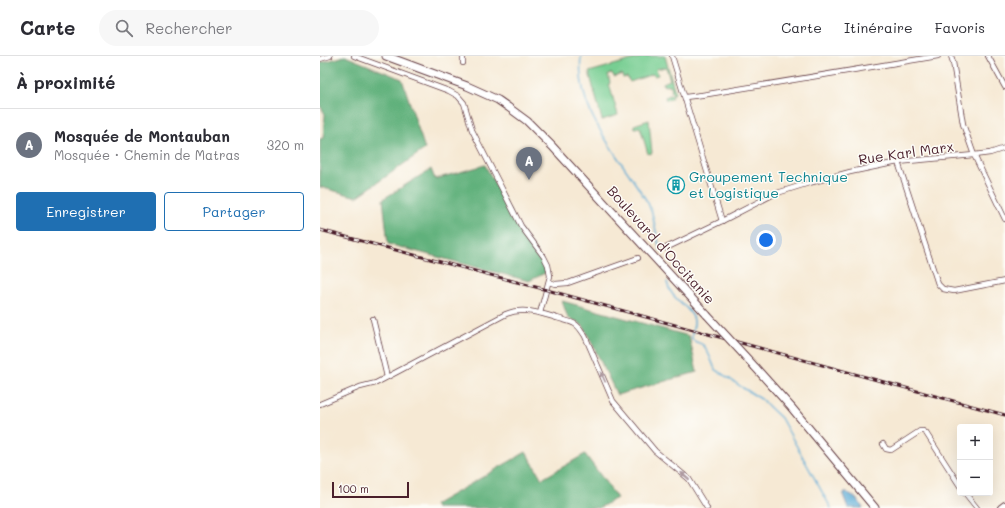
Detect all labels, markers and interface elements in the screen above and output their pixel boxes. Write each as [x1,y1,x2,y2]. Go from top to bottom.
search box [99,10,379,46]
text: Carte [20,15,75,40]
icon: search [113,17,135,39]
text: Rechercher [145,18,233,38]
text: Carte [781,18,822,37]
text: Itinéraire [844,18,913,37]
text: Favoris [935,18,985,37]
text: À proximité [16,71,115,93]
text: Mosquée de Montauban [54,126,230,146]
text: A [24,136,34,153]
text: 320 m [267,136,304,153]
street label: Rue Karl Marx [857,136,955,169]
text: Mosquée · Chemin de Matras [54,146,240,163]
pin: A [516,147,542,180]
place label: Groupement Technique et Logistique [689,167,848,202]
building icon: Groupement Technique et Logistique [666,175,686,195]
street label: Boulevard d'Occitanie [603,182,720,308]
button: Enregistrer [16,192,156,231]
button: Partager [164,192,304,231]
your location [756,230,776,250]
one-way arrow [600,372,606,383]
map controls [957,424,993,496]
button: + [957,424,993,460]
button: − [957,460,993,496]
one-way arrow [680,471,690,480]
scale bar [332,480,409,499]
text: 100 m [338,481,369,496]

